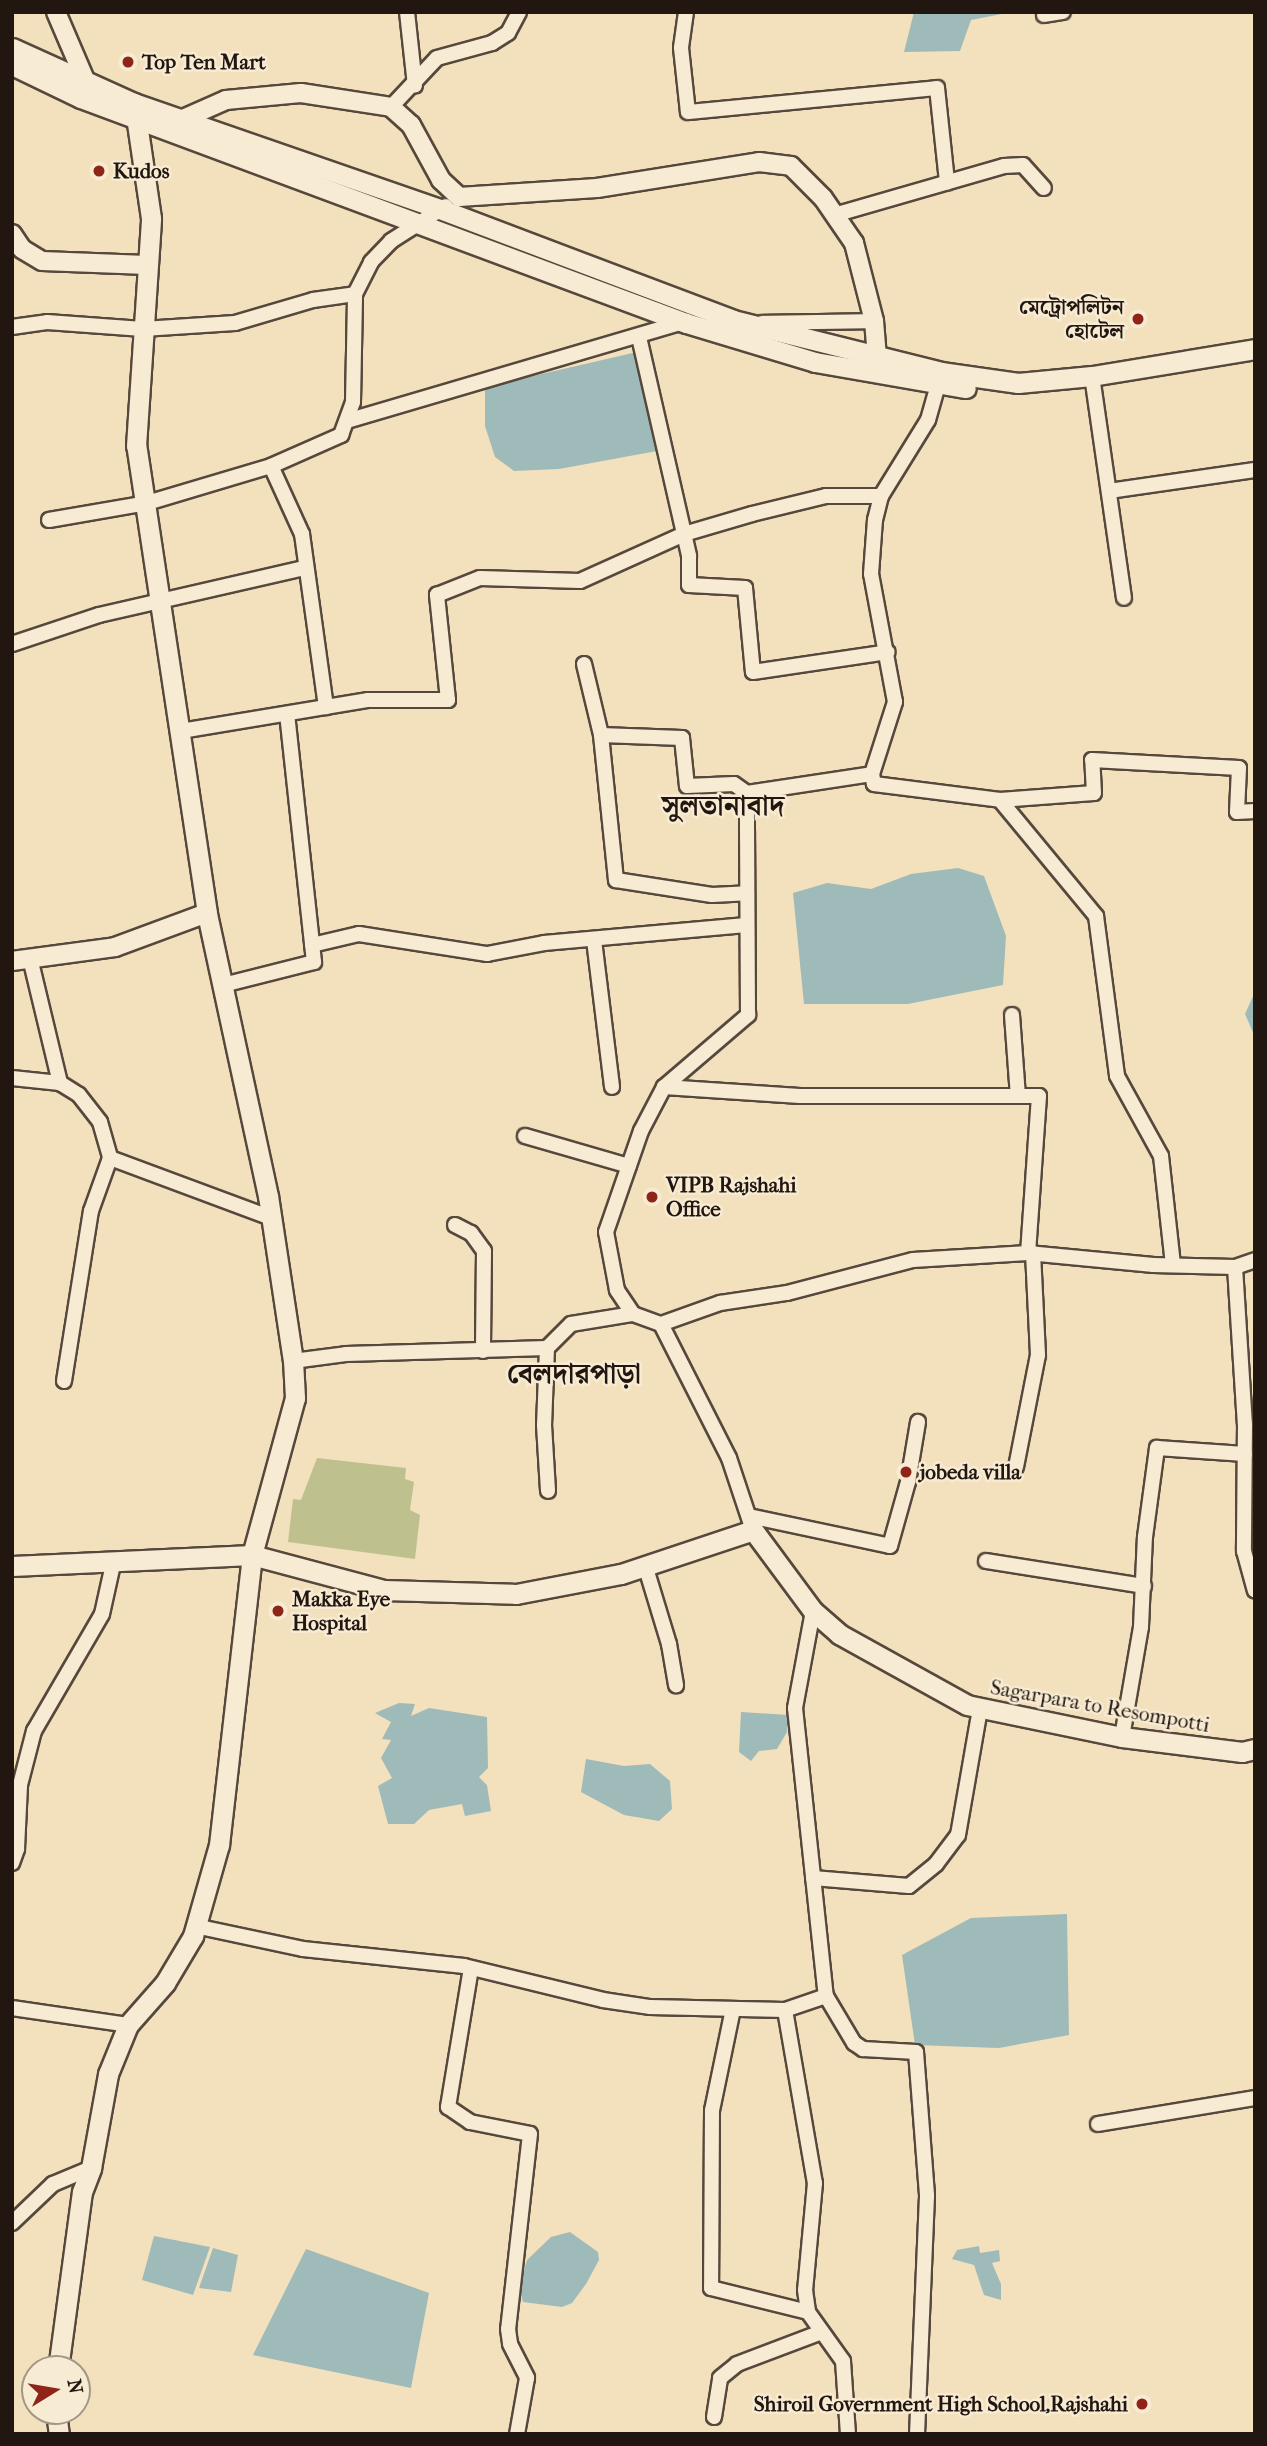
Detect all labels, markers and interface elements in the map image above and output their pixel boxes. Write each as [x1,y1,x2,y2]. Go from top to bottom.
place label: Top Ten Mart [142,49,266,75]
marker: Top Ten Mart [120,54,136,70]
place label: Kudos [113,158,169,184]
marker: Kudos [91,163,107,179]
place label: মেট্রোপলিটন হোটেল [1019,294,1124,344]
marker: মেট্রোপলিটন হোটেল [1130,311,1146,327]
district label: সুলতানাবাদ [662,789,784,823]
place label: VIPB Rajshahi Office [666,1172,797,1222]
marker: VIPB Rajshahi Office [644,1189,660,1205]
district label: বেলদারপাড়া [507,1357,641,1391]
place label: jobeda villa [920,1459,1021,1485]
marker: jobeda villa [898,1464,914,1480]
place label: Makka Eye Hospital [292,1586,390,1636]
marker: Makka Eye Hospital [270,1603,286,1619]
street label: Sagarpara to Resompotti [988,1674,1212,1738]
north arrow [21,2355,91,2425]
text: N [62,2377,87,2396]
place label: Shiroil Government High School,Rajshahi [754,2391,1128,2417]
marker: Shiroil Government High School,Rajshahi [1134,2396,1150,2412]

